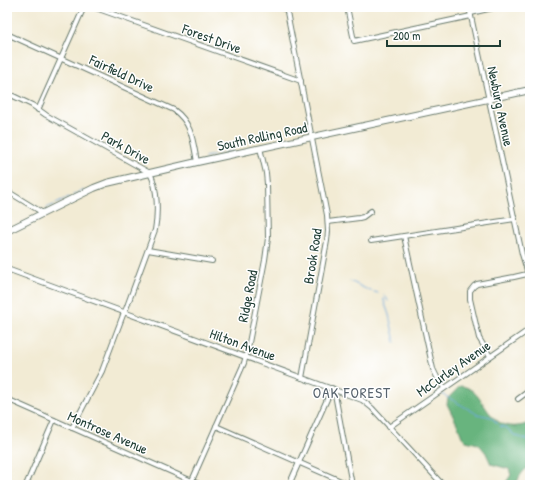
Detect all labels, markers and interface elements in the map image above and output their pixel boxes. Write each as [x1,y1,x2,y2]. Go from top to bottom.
street label: Forest Drive [179,18,245,58]
scale bar [387,22,500,48]
text: 200 m [393,27,420,44]
street label: Fairfield Drive [86,49,158,96]
street label: Newburg Avenue [482,64,519,148]
street label: South Rolling Road [215,117,309,156]
street label: Park Drive [98,126,154,168]
street label: Brook Road [298,226,326,285]
street label: Ridge Road [233,268,262,324]
street label: Hilton Avenue [207,323,279,365]
street label: McCurley Avenue [412,335,495,401]
district label: OAK FOREST [313,382,391,403]
street label: Montrose Avenue [65,406,151,458]

